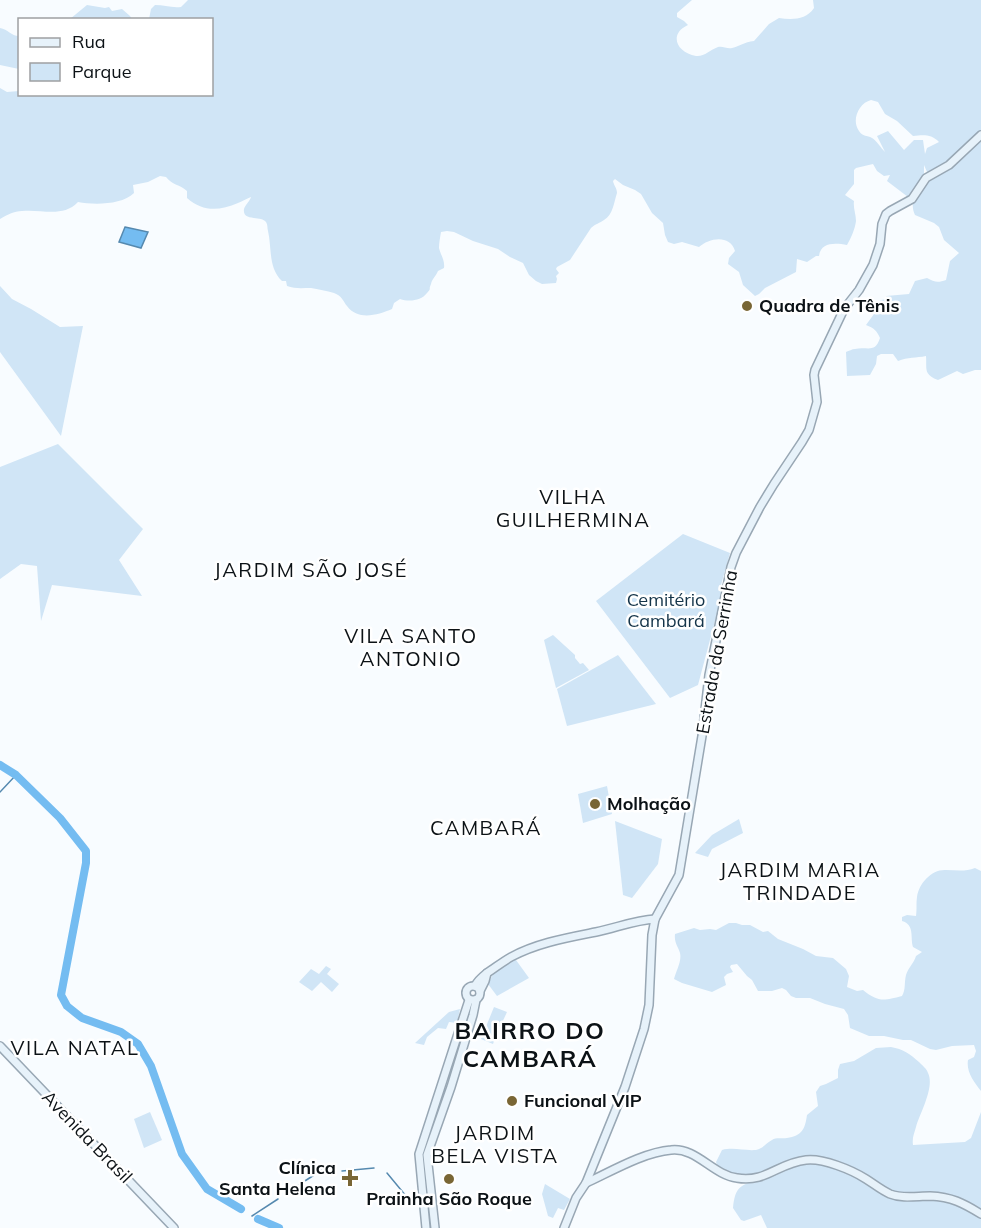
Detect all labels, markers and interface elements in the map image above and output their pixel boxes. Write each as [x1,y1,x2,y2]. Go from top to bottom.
legend [18,18,213,96]
text: Rua [72,30,106,53]
text: Parque [72,60,131,83]
place label: Quadra de Tênis [759,294,899,317]
marker: Quadra de Tênis [740,299,754,313]
district label: VILHA GUILHERMINA [496,484,650,532]
district label: JARDIM SÃO JOSÉ [214,557,408,582]
street label: Estrada da Serrinha [691,568,742,735]
park label: Cemitério Cambará [627,588,705,632]
district label: VILA SANTO ANTONIO [344,623,478,671]
place label: Molhação [607,792,691,815]
marker: Molhação [588,797,602,811]
district label: CAMBARÁ [430,815,542,840]
district label: JARDIM MARIA TRINDADE [719,857,881,905]
district label: BAIRRO DO CAMBARÁ [455,1015,605,1073]
district label: VILA NATAL [11,1035,139,1060]
street label: Avenida Brasil [37,1085,137,1188]
place label: Funcional VIP [524,1089,642,1112]
marker: Funcional VIP [505,1094,519,1108]
district label: JARDIM BELA VISTA [431,1120,559,1168]
place label: Clínica Santa Helena [219,1156,336,1200]
marker: Clínica Santa Helena [341,1169,359,1187]
marker: Prainha São Roque [442,1172,456,1186]
place label: Prainha São Roque [366,1187,532,1210]

